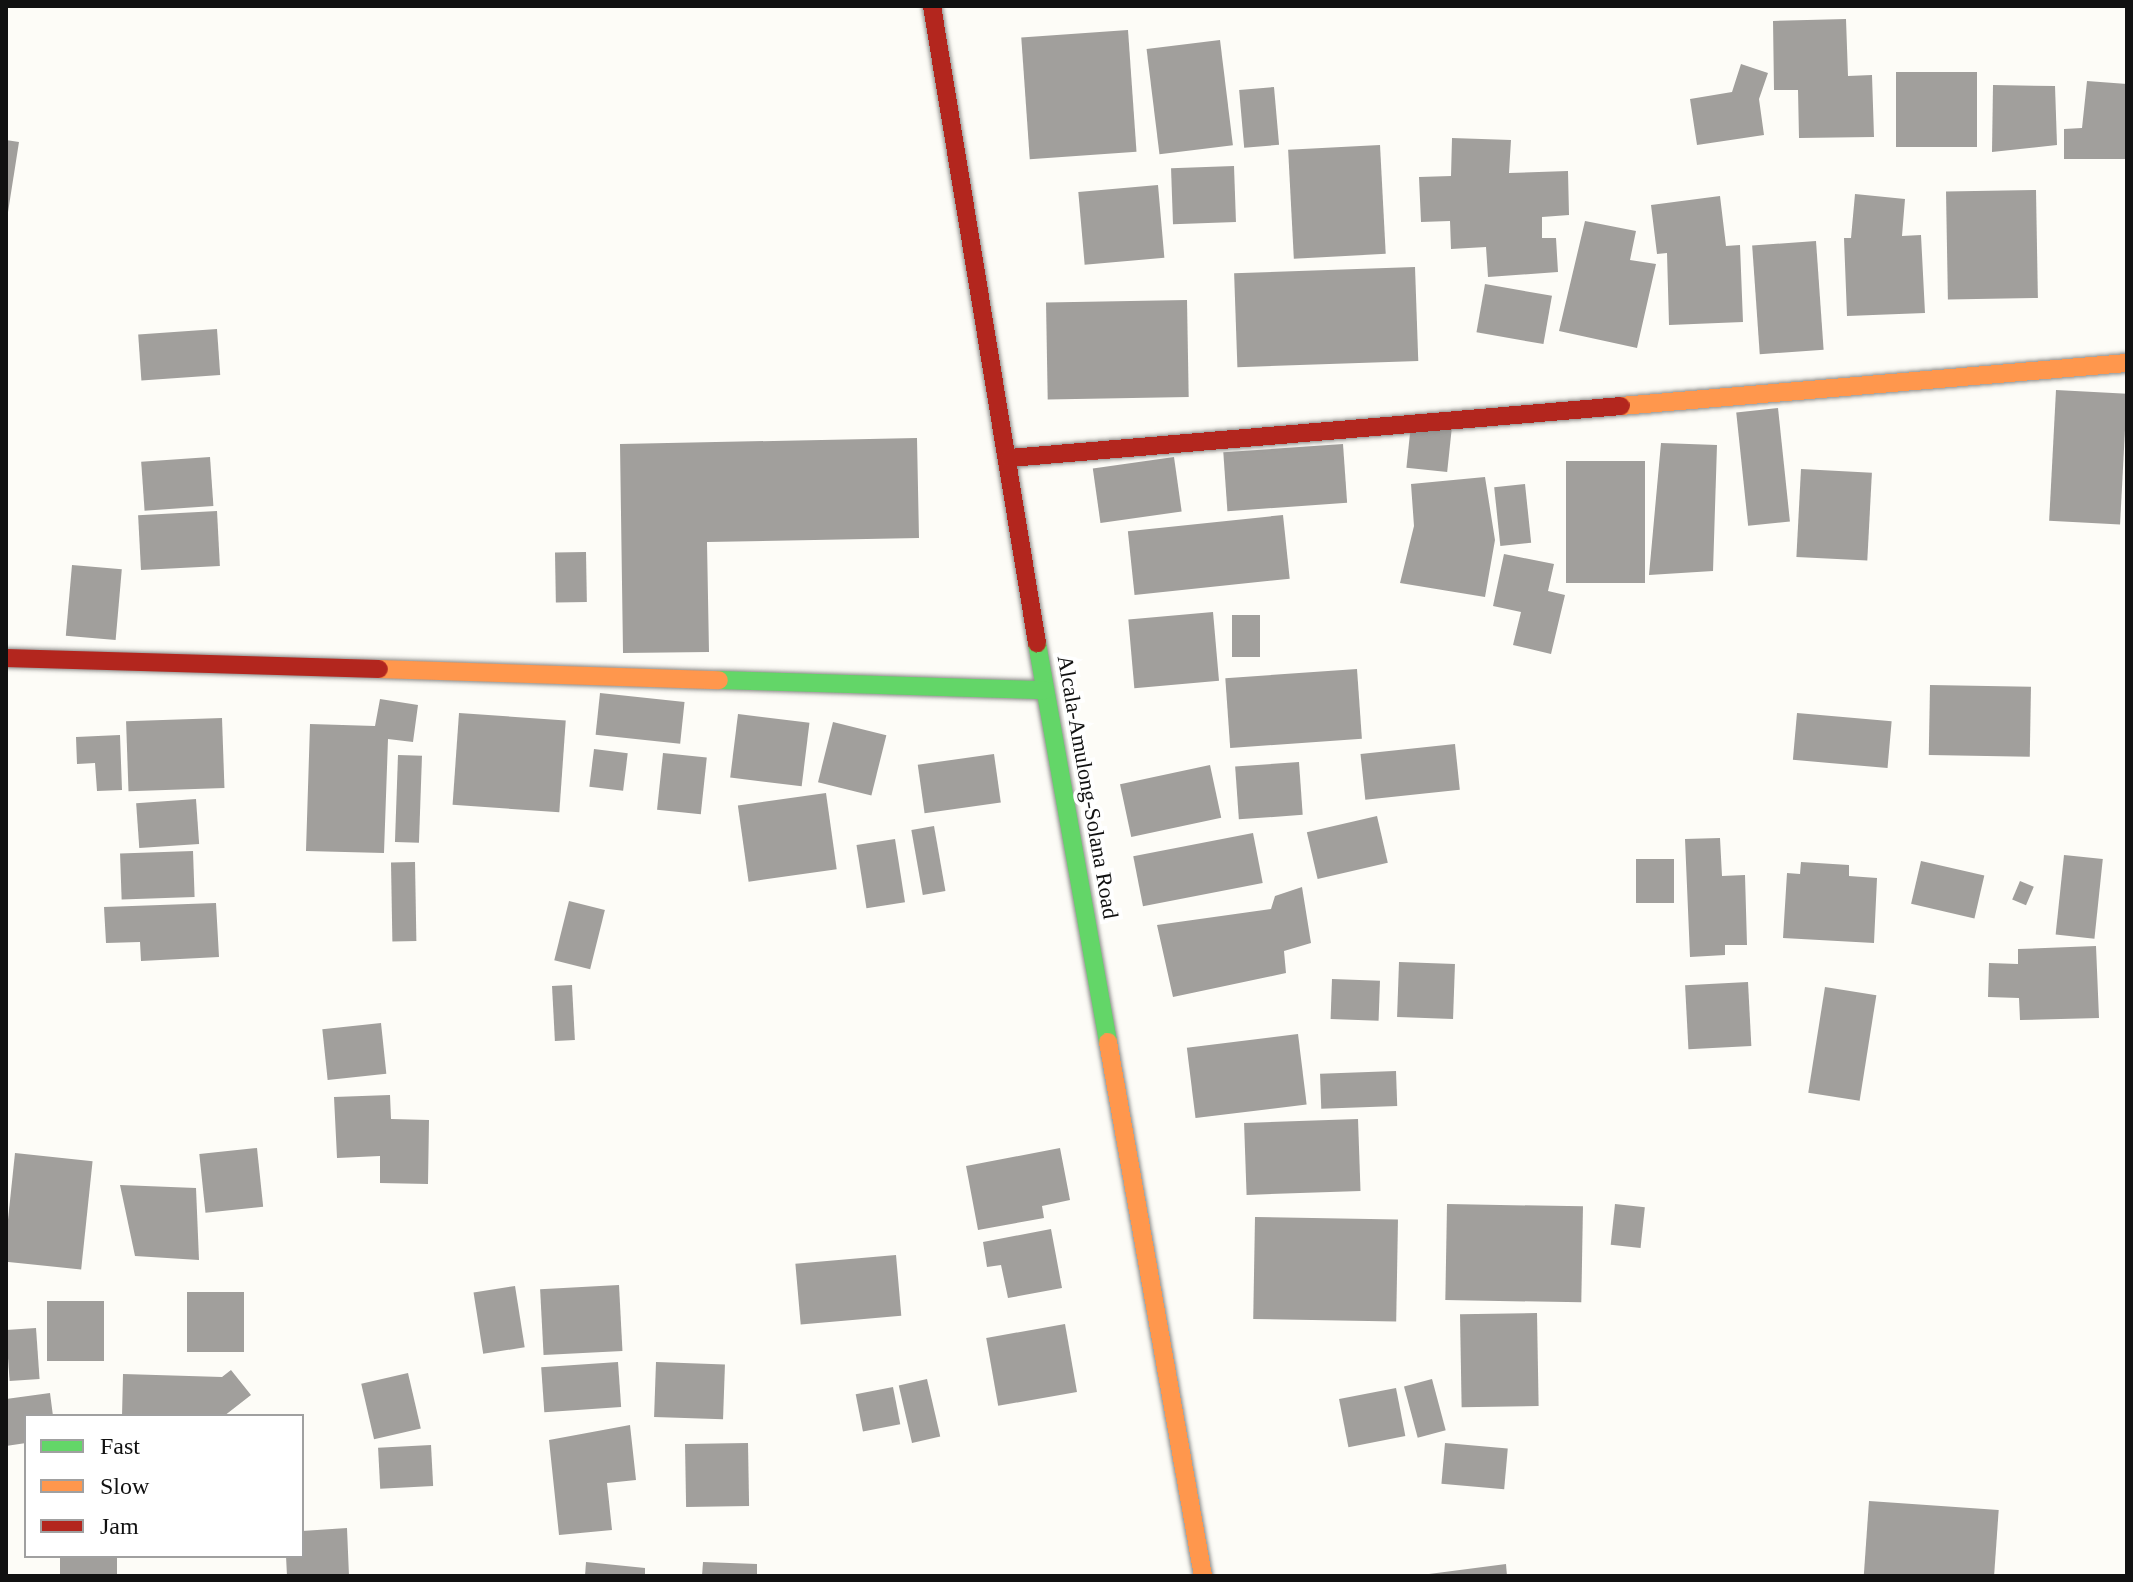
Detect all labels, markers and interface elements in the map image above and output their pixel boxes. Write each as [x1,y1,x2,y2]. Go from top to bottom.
street label: Alcala-Amulong-Solana Road [1052,653,1124,921]
legend [24,1414,304,1558]
text: Fast [100,1433,140,1459]
text: Slow [100,1473,149,1499]
text: Jam [100,1513,139,1539]

